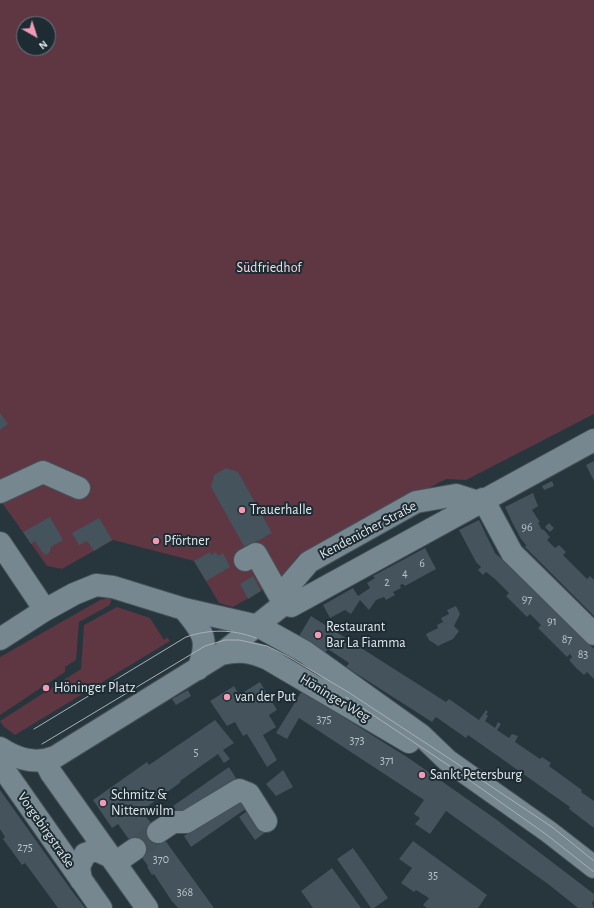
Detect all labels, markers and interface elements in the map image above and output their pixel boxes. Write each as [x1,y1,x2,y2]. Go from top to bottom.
north arrow [16,16,56,56]
text: N [37,38,50,52]
park label: Südfriedhof [237,260,301,276]
street label: Kendenicher Straße [317,497,419,563]
place label: Trauerhalle [250,502,312,518]
marker: Trauerhalle [237,505,247,515]
house number: 96 [521,520,533,534]
place label: Pförtner [164,533,209,549]
marker: Pförtner [151,536,161,546]
house number: 6 [419,556,425,570]
house number: 4 [402,566,408,580]
house number: 2 [384,575,390,589]
house number: 97 [522,592,532,606]
house number: 91 [547,614,557,628]
place label: Restaurant Bar La Fiamma [326,619,406,652]
marker: Restaurant Bar La Fiamma [313,630,323,640]
house number: 87 [562,632,572,646]
house number: 83 [578,647,588,661]
street label: Höninger Weg [297,670,373,726]
place label: Höninger Platz [54,680,135,696]
marker: Höninger Platz [41,683,51,693]
place label: van der Put [235,689,296,705]
marker: van der Put [222,692,232,702]
house number: 375 [317,712,331,726]
house number: 373 [350,733,364,747]
house number: 5 [193,745,199,759]
house number: 371 [380,753,394,767]
place label: Sankt Petersburg [430,767,522,783]
marker: Sankt Petersburg [417,770,427,780]
place label: Schmitz & Nittenwilm [111,787,174,820]
street label: Vorgebirgstraße [14,789,78,871]
marker: Schmitz & Nittenwilm [98,798,108,808]
house number: 275 [17,840,33,854]
house number: 370 [153,852,169,866]
house number: 35 [428,868,438,882]
house number: 368 [177,885,193,899]

